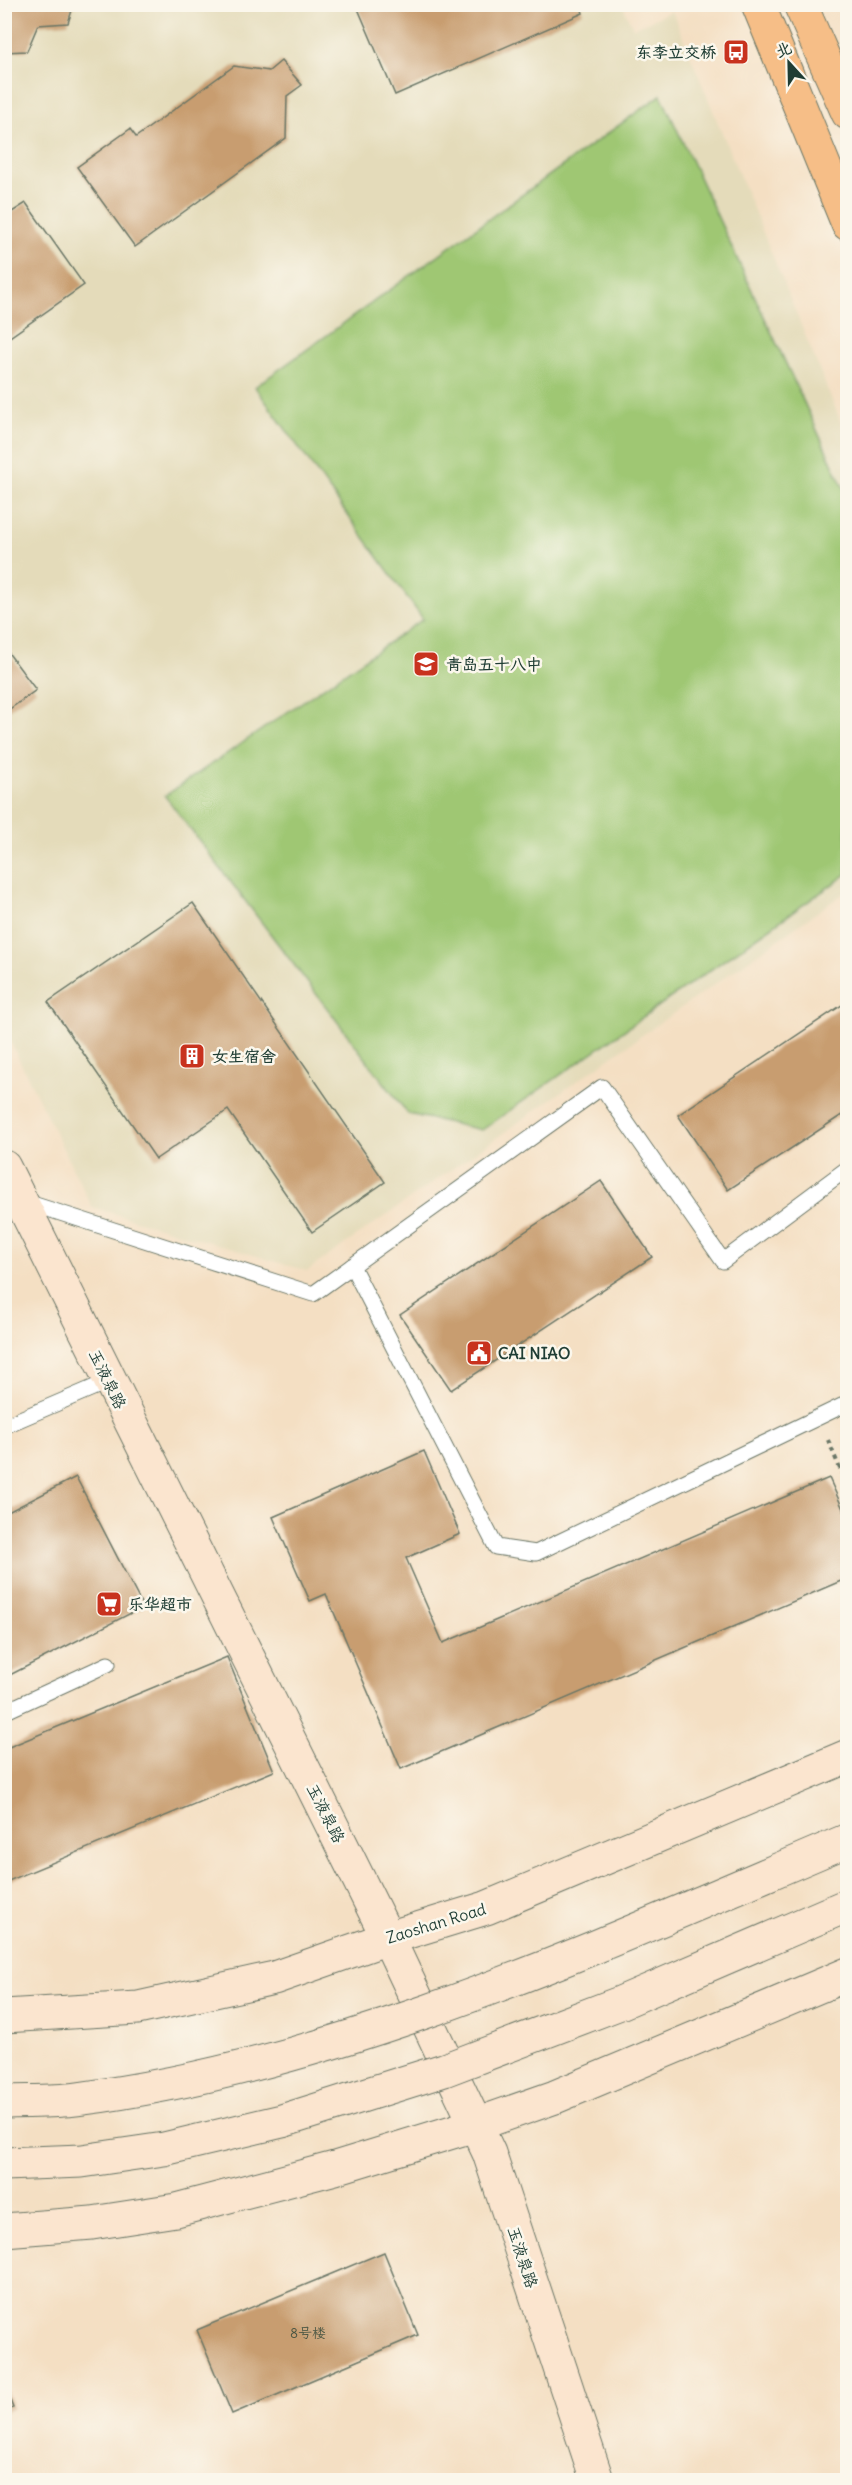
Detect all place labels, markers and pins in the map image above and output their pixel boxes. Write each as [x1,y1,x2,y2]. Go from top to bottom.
bus stop icon: 东李立交桥 [721,37,751,67]
place label: 东李立交桥 [636,42,716,62]
school or university icon: 青岛五十八中 [411,649,441,679]
place label: 青岛五十八中 [446,654,542,674]
building icon: 女生宿舍 [177,1041,207,1071]
place label: 女生宿舍 [212,1046,276,1066]
public building icon: CAI NIAO [464,1338,494,1368]
place label: CAI NIAO [498,1343,570,1363]
supermarket icon: 乐华超市 [94,1589,124,1619]
place label: 乐华超市 [128,1594,192,1614]

